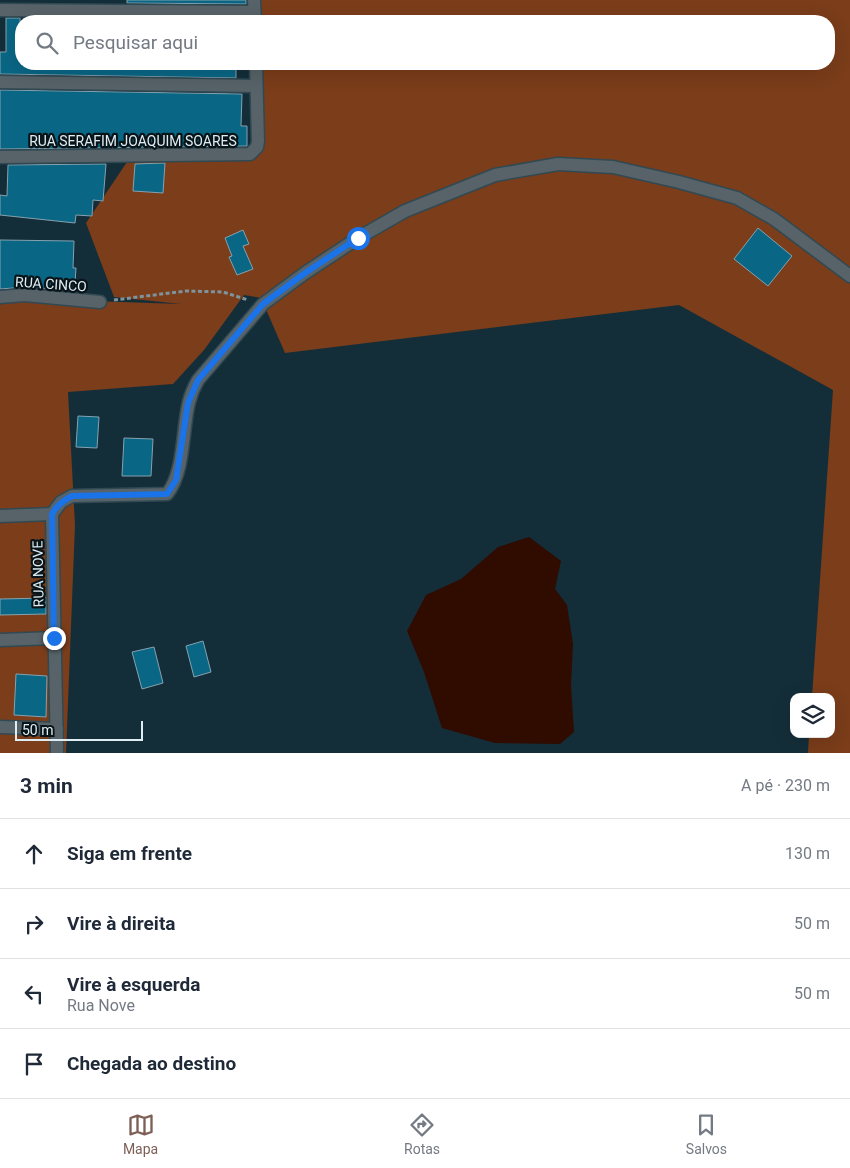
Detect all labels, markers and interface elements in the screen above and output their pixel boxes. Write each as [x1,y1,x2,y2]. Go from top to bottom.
search box [15,15,835,70]
icon: search [33,29,61,57]
text: Pesquisar aqui [73,31,198,54]
street label: RUA SERAFIM JOAQUIM SOARES [29,133,237,149]
route start [347,227,370,250]
street label: RUA CINCO [15,274,87,294]
street label: RUA NOVE [29,541,47,607]
route end [43,627,66,650]
map controls [790,693,835,738]
button: layers [790,693,835,738]
scale bar [15,718,142,741]
text: 50 m [22,722,54,738]
text: 3 min [20,774,73,798]
text: A pé · 230 m [741,776,830,795]
icon: ahead [20,840,48,868]
text: Siga em frente [67,842,192,865]
text: 130 m [785,844,830,863]
icon: right [20,910,48,938]
text: Vire à direita [67,912,176,935]
text: 50 m [794,914,830,933]
text: Vire à esquerda [67,973,200,996]
icon: left [20,980,48,1008]
text: 50 m [794,984,830,1003]
text: Rua Nove [67,996,135,1015]
icon: arrive [20,1050,48,1078]
text: Chegada ao destino [67,1052,236,1075]
tab: Mapa [123,1111,158,1157]
tab: Rotas [404,1111,440,1157]
tab: Salvos [686,1111,727,1157]

